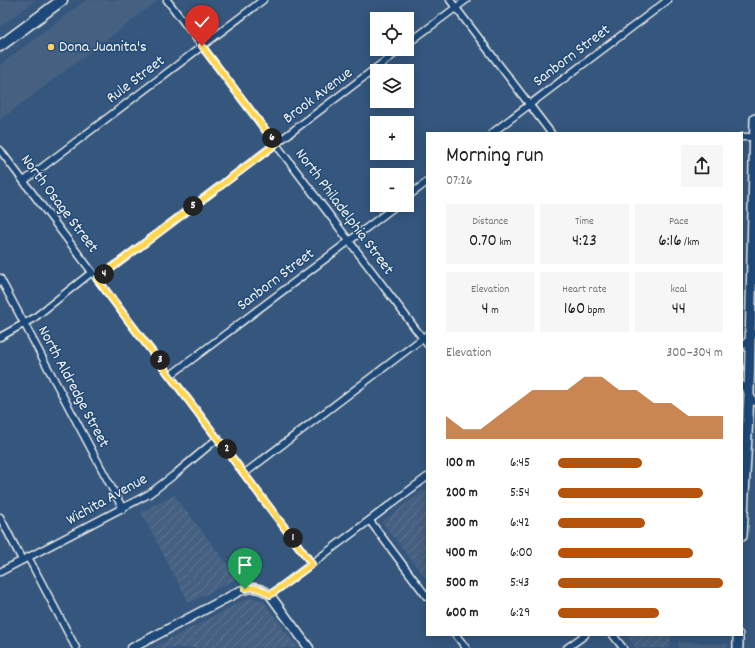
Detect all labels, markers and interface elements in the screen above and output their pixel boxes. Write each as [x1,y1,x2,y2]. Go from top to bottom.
pin [185,5,219,46]
icon: check [191,11,213,33]
map controls [370,12,414,212]
button: locate [370,12,414,56]
street label: Sanborn Street [528,19,616,93]
place label: Dona Juanita's [59,36,147,59]
marker: Dona Juanita's [46,42,56,52]
street label: Rule Street [102,50,170,110]
street label: Brook Avenue [278,62,358,130]
button: layers [370,64,414,108]
button: + [370,116,414,160]
pin: 6 [262,128,282,148]
text: 6 [269,130,275,146]
text: Morning run [446,141,544,172]
street label: North Philadelphia Street [289,144,399,280]
button: share [681,145,723,187]
street label: North Osage Street [14,150,104,258]
button: − [370,168,414,212]
text: 07:26 [446,172,472,191]
pin: 5 [183,196,203,216]
text: 5 [190,198,196,214]
text: Distance [472,214,508,230]
text: Time [575,214,594,230]
text: Pace [669,214,689,230]
text: 0.70 [469,230,497,254]
text: 4:23 [572,230,597,254]
text: 6:16 [658,230,682,254]
text: km [497,235,511,251]
text: /km [682,235,699,251]
street label: Sanborn Street [232,243,320,317]
pin: 4 [94,264,114,284]
text: 4 [102,266,106,282]
text: Elevation [471,282,509,298]
text: Heart rate [562,282,607,298]
text: kcal [670,282,687,298]
text: 4 [482,298,489,322]
text: 160 [564,298,585,322]
text: 44 [672,298,686,322]
text: m [489,303,499,319]
text: bpm [585,303,605,319]
street label: North Aldredge Street [31,322,115,452]
text: Elevation [446,344,491,363]
text: 300–304 m [666,344,723,363]
pin: 3 [150,350,170,370]
text: 3 [158,352,162,368]
pin: 2 [217,439,237,459]
text: 2 [225,441,229,457]
text: 100 m [446,454,475,473]
text: 6:45 [510,454,530,473]
street label: Wichita Avenue [62,468,152,532]
text: 200 m [446,484,478,503]
text: 5:54 [510,484,530,503]
text: 300 m [446,514,478,533]
text: 6:42 [510,514,530,533]
pin: 1 [283,528,303,548]
text: 1 [292,530,294,546]
text: 400 m [446,544,477,563]
text: 6:00 [510,544,533,563]
pin [228,548,262,589]
icon: arrive [234,554,256,576]
text: 500 m [446,574,478,593]
text: 5:43 [510,574,529,593]
text: 600 m [446,604,478,623]
text: 6:29 [510,604,530,623]

